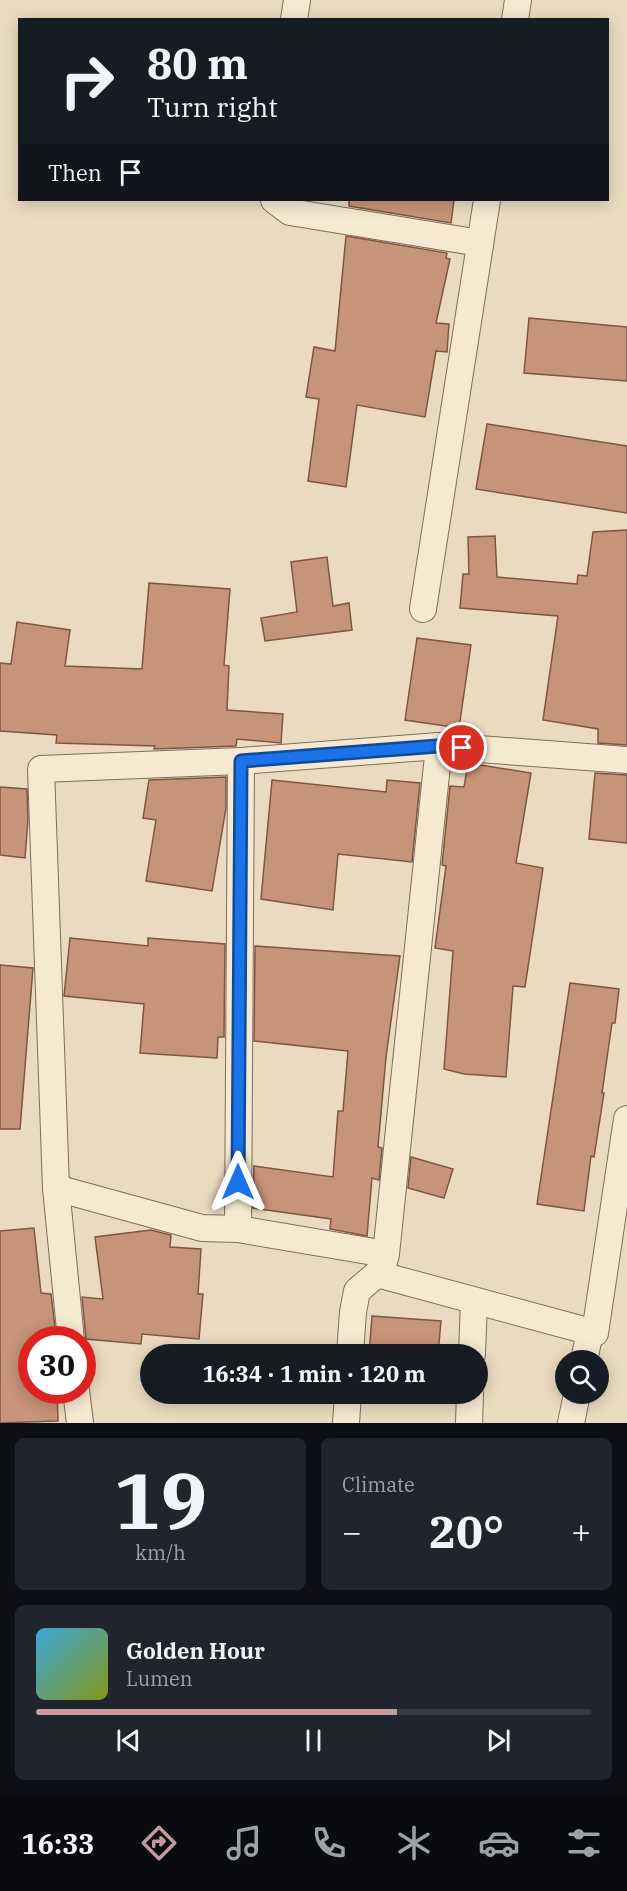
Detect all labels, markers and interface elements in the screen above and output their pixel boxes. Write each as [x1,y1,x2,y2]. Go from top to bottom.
text: 80 m [147,36,248,91]
icon: right [48,42,126,120]
text: Turn right [147,89,278,124]
icon: arrive [114,156,147,189]
text: Then [48,158,102,187]
pin [436,722,487,773]
icon: arrive [445,731,478,764]
position arrow [206,1150,270,1214]
speed limit sign: 30 [18,1326,96,1404]
map controls [555,1350,609,1404]
button: search [555,1350,609,1404]
text: 16:34 · 1 min · 120 m [202,1359,426,1388]
text: 19 [114,1449,207,1550]
text: Climate [342,1471,415,1498]
text: 20° [429,1502,504,1560]
text: − [342,1510,362,1553]
text: + [571,1510,591,1553]
text: km/h [135,1539,186,1566]
text: Golden Hour [126,1636,265,1665]
text: Lumen [126,1665,193,1692]
icon: previous [112,1724,145,1757]
icon: pause [297,1724,330,1757]
icon: next [482,1724,515,1757]
icon: directions [138,1822,180,1864]
icon: music [223,1822,265,1864]
icon: phone [308,1822,350,1864]
icon: climate [393,1822,435,1864]
icon: car [478,1822,520,1864]
icon: filters [563,1822,605,1864]
text: 16:33 [22,1826,95,1861]

